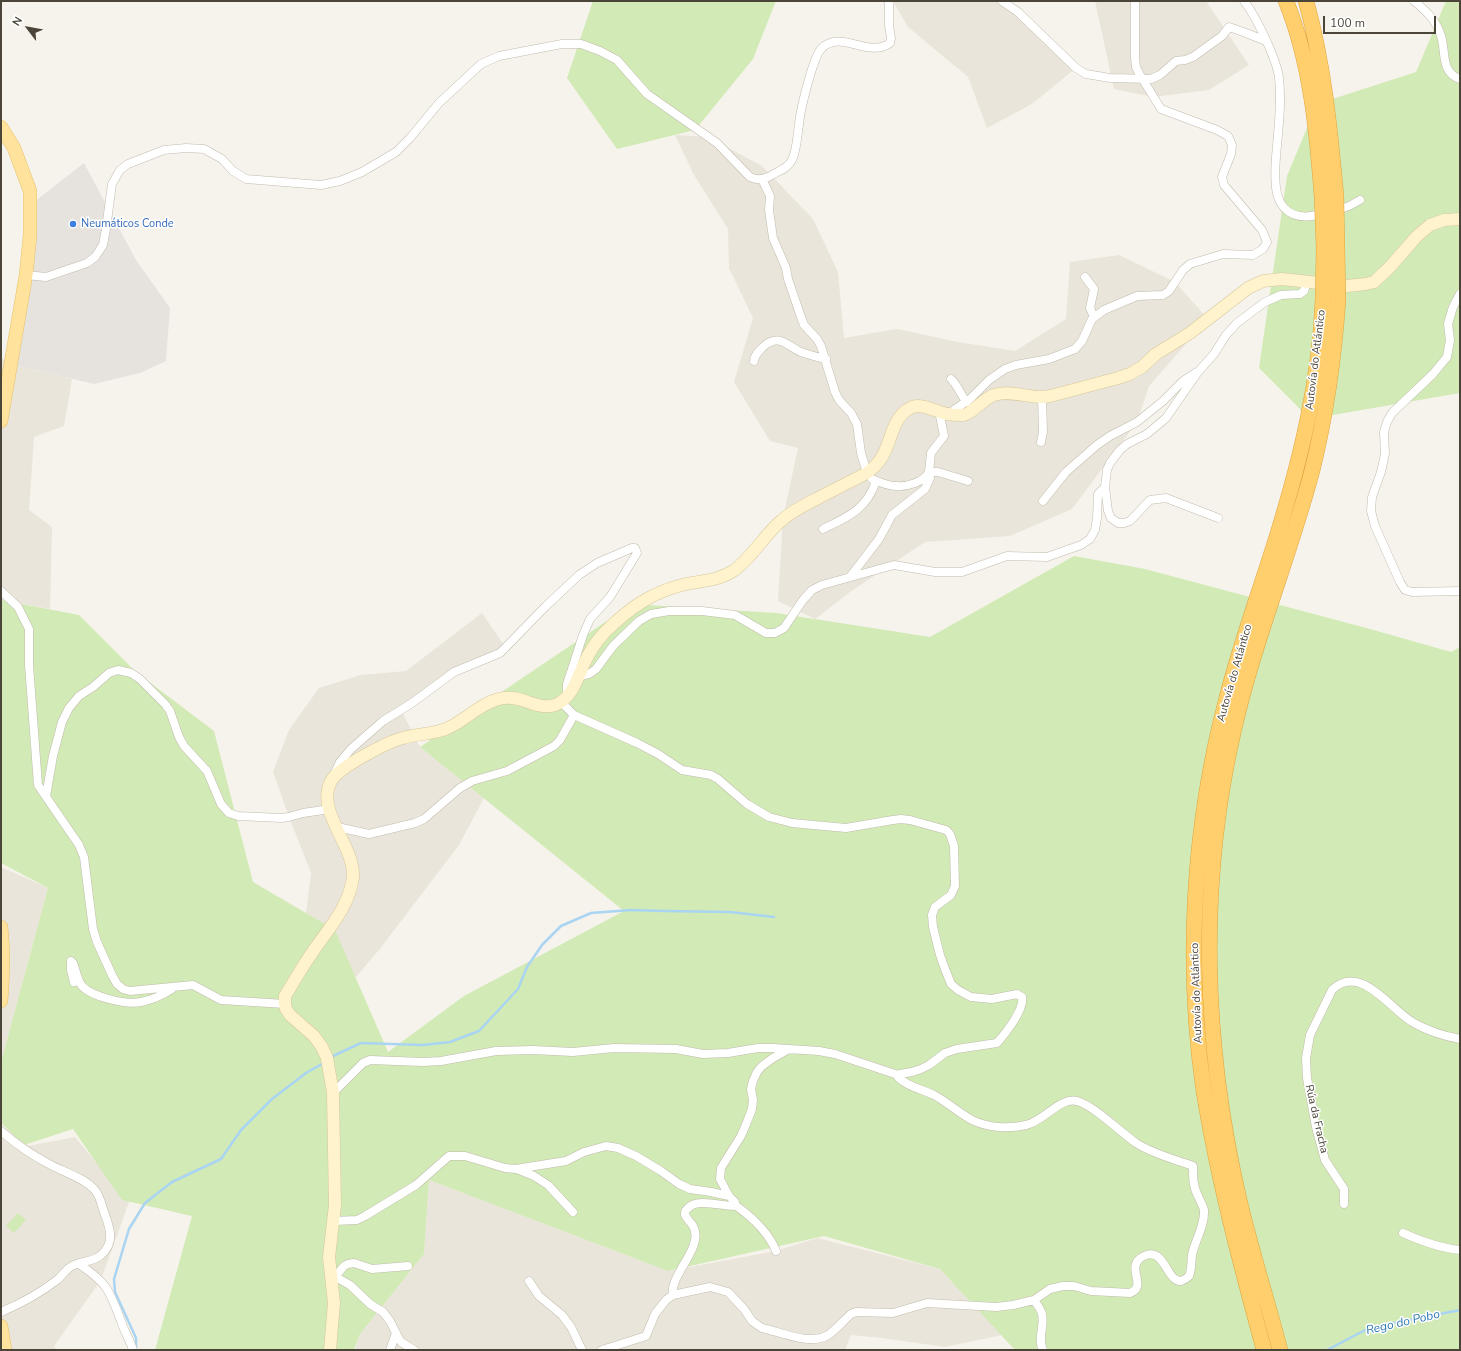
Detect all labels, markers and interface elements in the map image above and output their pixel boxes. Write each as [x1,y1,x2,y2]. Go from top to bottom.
north arrow [8,8,48,48]
scale bar [1325,8,1438,34]
text: N [9,14,26,29]
text: 100 m [1330,15,1365,31]
place label: Neumáticos Conde [81,217,174,231]
marker: Neumáticos Conde [68,219,78,229]
street label: Autovía do Atlántico [1303,309,1329,411]
street label: Autovía do Atlántico [1215,623,1255,723]
street label: Autovía do Atlántico [1189,942,1205,1044]
street label: Rúa da Fracha [1302,1083,1330,1155]
water label: Rego do Pobo [1365,1307,1441,1339]

